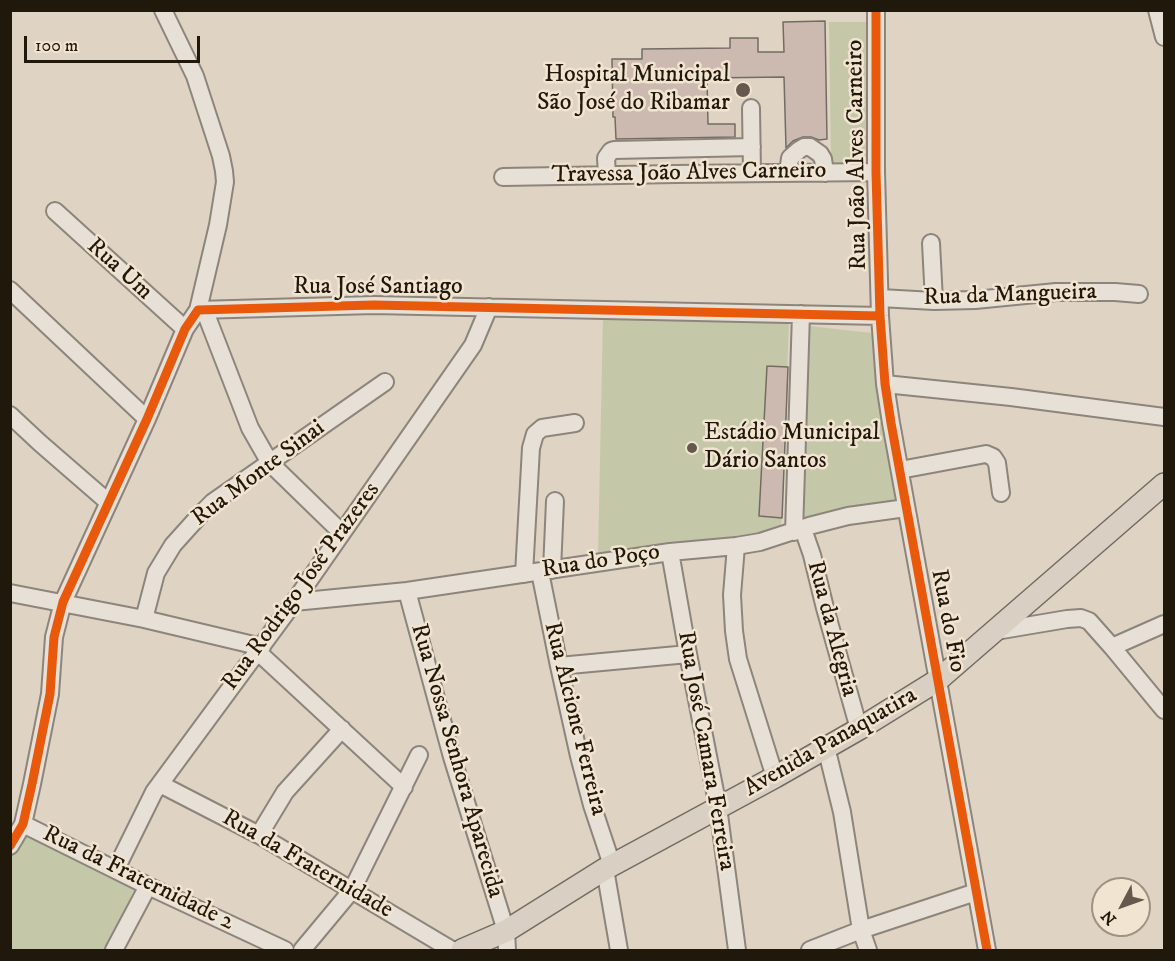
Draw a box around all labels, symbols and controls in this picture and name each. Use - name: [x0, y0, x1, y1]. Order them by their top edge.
- scale bar: [27, 24, 202, 62]
- text: 100 m: [35, 35, 78, 57]
- street label: Rua João Alves Carneiro: [842, 39, 874, 271]
- place label: Hospital Municipal São José do Ribamar: [537, 62, 730, 118]
- marker: Hospital Municipal São José do Ribamar: [734, 81, 752, 99]
- street label: Travessa João Alves Carneiro: [552, 157, 826, 191]
- street label: Rua Um: [80, 233, 158, 307]
- street label: Rua José Santiago: [293, 274, 463, 302]
- street label: Rua da Mangueira: [923, 279, 1097, 313]
- street label: Rua Monte Sinai: [187, 415, 331, 533]
- place label: Estádio Municipal Dário Santos: [704, 420, 880, 476]
- marker: Estádio Municipal Dário Santos: [685, 441, 699, 455]
- street label: Rua Rodrigo José Prazeres: [217, 477, 387, 697]
- street label: Rua do Poço: [540, 538, 662, 586]
- street label: Rua da Alegria: [799, 558, 863, 700]
- street label: Rua do Fio: [923, 567, 971, 675]
- street label: Rua Alcione Ferreira: [536, 619, 612, 819]
- street label: Rua Nossa Senhora Aparecida: [403, 621, 509, 901]
- street label: Rua José Camara Ferreira: [670, 629, 740, 873]
- street label: Avenida Panaquatira: [739, 682, 923, 804]
- street label: Rua da Fraternidade: [217, 804, 397, 926]
- street label: Rua da Fraternidade 2: [38, 820, 238, 938]
- north arrow: [1091, 877, 1151, 937]
- text: N: [1097, 906, 1121, 929]

